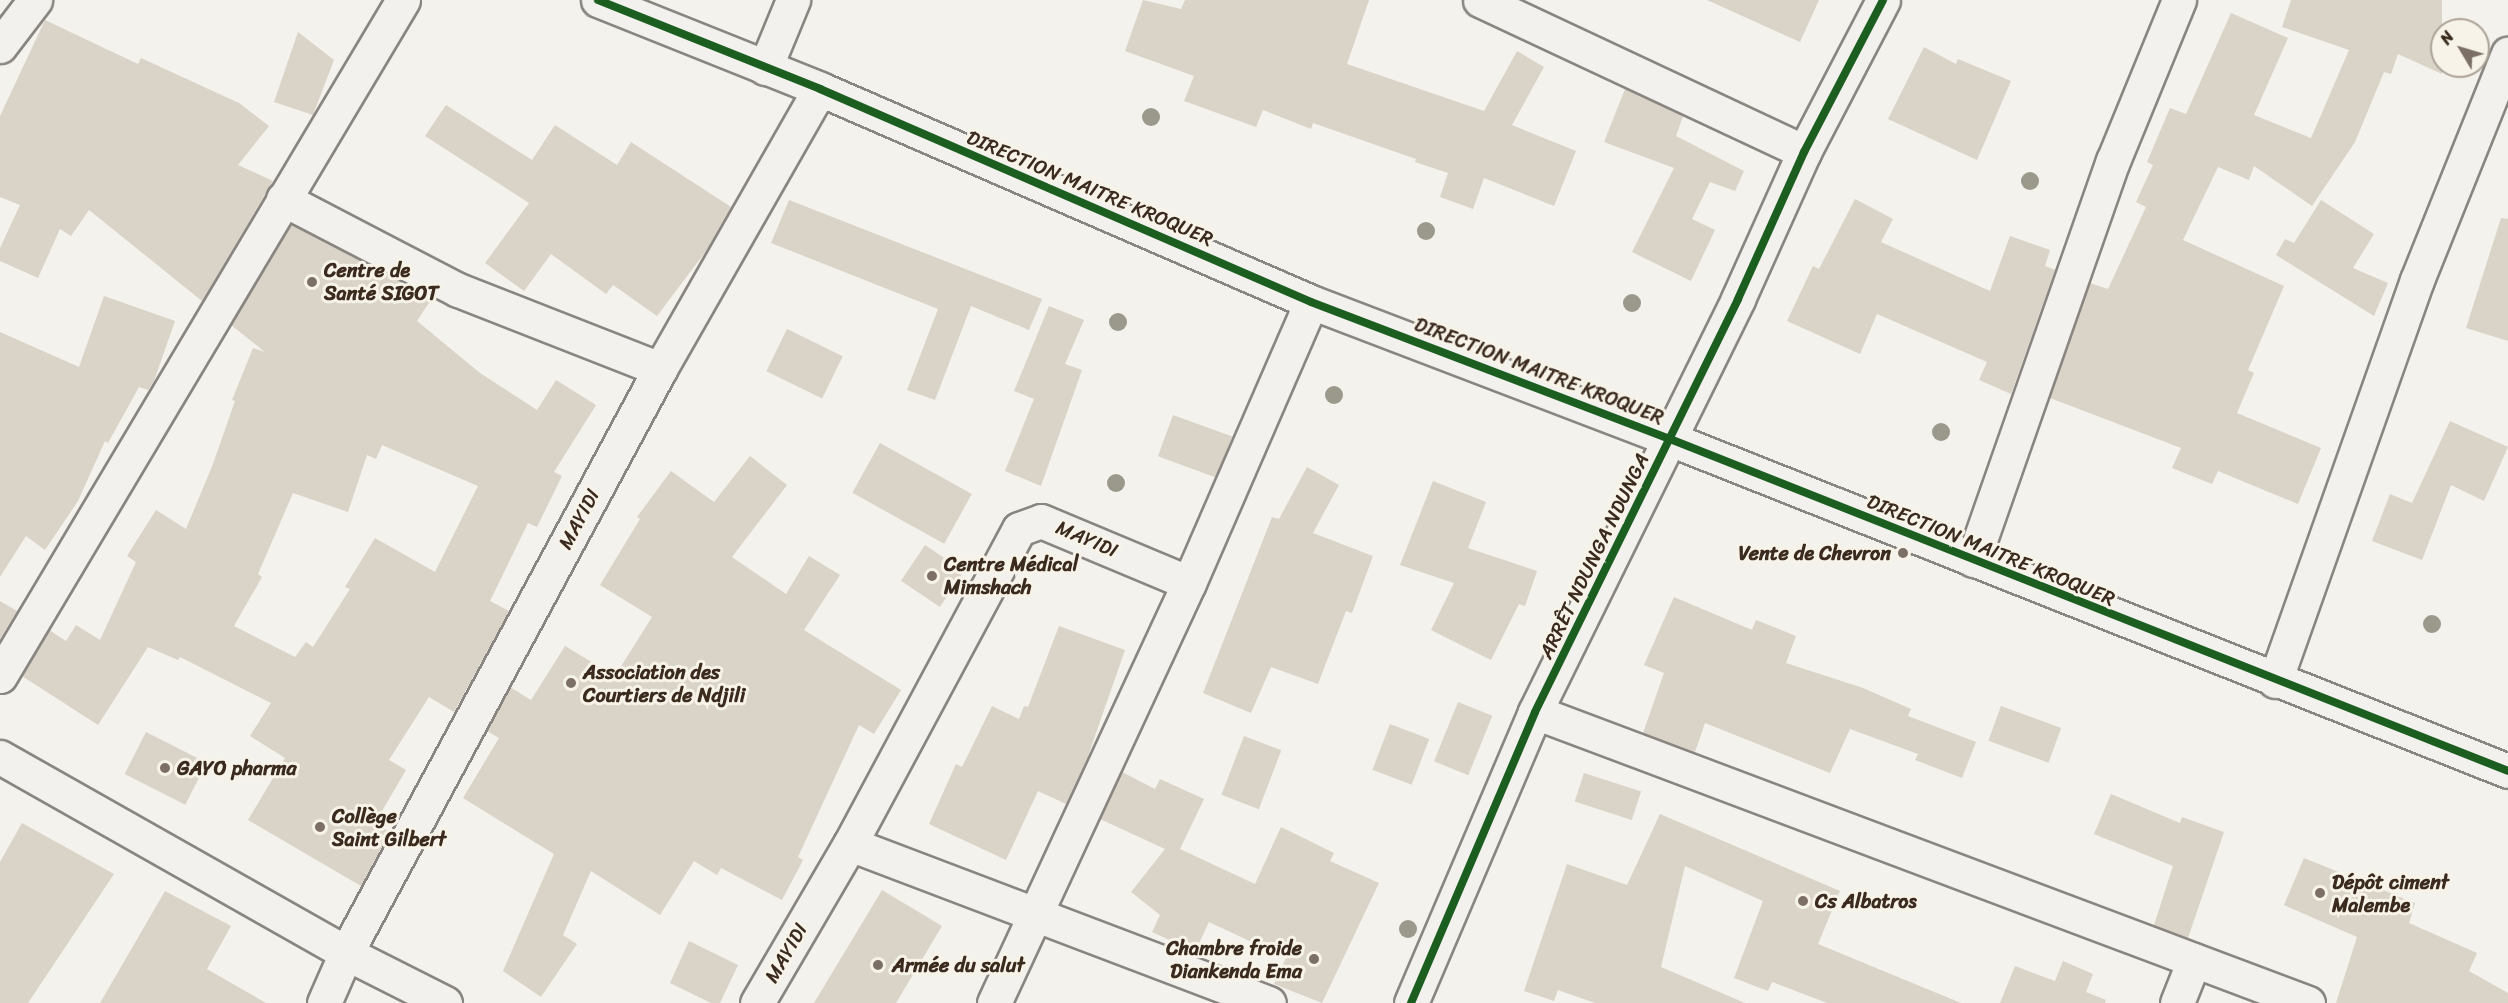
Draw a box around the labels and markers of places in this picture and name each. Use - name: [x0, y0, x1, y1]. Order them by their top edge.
- place label: Centre de Santé SIGOT: [324, 258, 437, 305]
- marker: Centre de Santé SIGOT: [305, 275, 319, 289]
- place label: Vente de Chevron: [1738, 541, 1891, 565]
- marker: Vente de Chevron: [1896, 546, 1910, 560]
- place label: Centre Médical Mimshach: [944, 552, 1078, 599]
- marker: Centre Médical Mimshach: [925, 569, 939, 583]
- place label: Association des Courtiers de Ndjili: [583, 660, 745, 707]
- marker: Association des Courtiers de Ndjili: [564, 676, 578, 690]
- place label: GAYO pharma: [177, 756, 297, 780]
- marker: GAYO pharma: [158, 761, 172, 775]
- place label: Collège Saint Gilbert: [332, 804, 446, 851]
- marker: Collège Saint Gilbert: [313, 820, 327, 834]
- place label: Dépôt ciment Malembe: [2332, 870, 2450, 917]
- marker: Dépôt ciment Malembe: [2313, 886, 2327, 900]
- place label: Cs Albatros: [1815, 889, 1917, 913]
- marker: Cs Albatros: [1796, 894, 1810, 908]
- place label: Chambre froide Diankenda Ema: [1166, 936, 1302, 983]
- marker: Chambre froide Diankenda Ema: [1307, 952, 1321, 966]
- place label: Armée du salut: [892, 953, 1025, 977]
- marker: Armée du salut: [869, 956, 887, 974]

